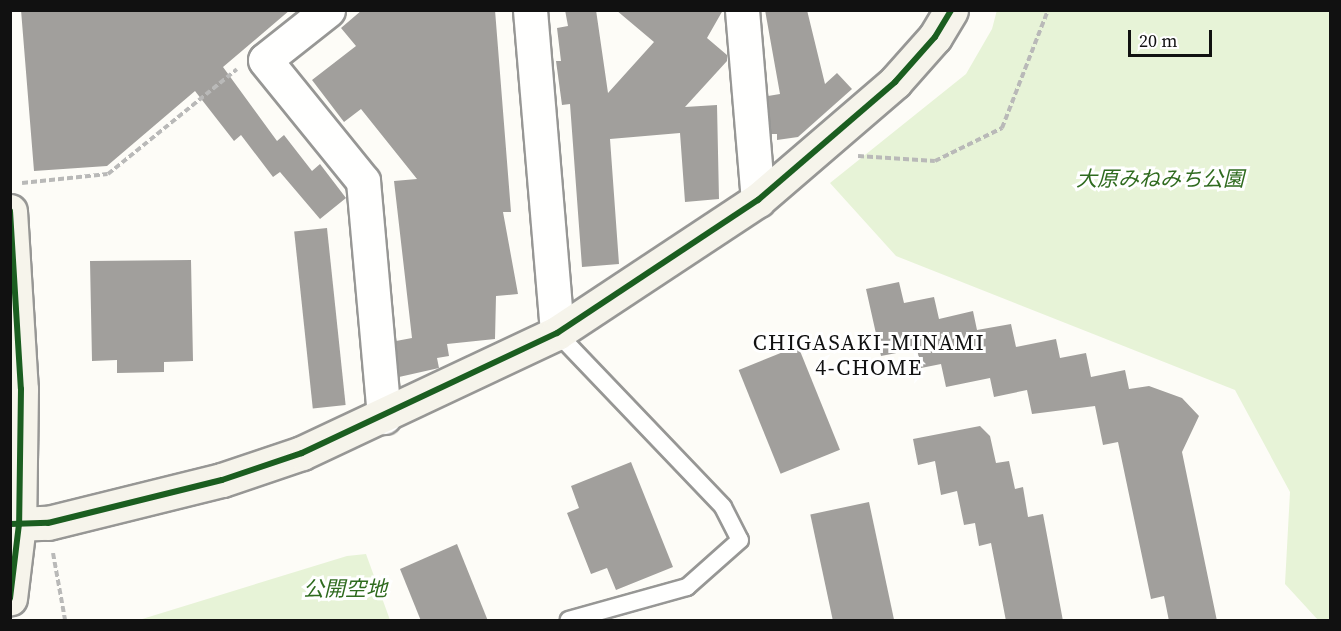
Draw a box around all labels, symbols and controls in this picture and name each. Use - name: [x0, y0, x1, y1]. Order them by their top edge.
- scale bar: [1131, 18, 1215, 56]
- text: 20 m: [1139, 28, 1177, 53]
- park label: 大原みねみち公園: [1076, 166, 1244, 192]
- district label: CHIGASAKI-MINAMI 4-CHOME: [753, 329, 985, 380]
- park label: 公開空地: [303, 576, 387, 602]

